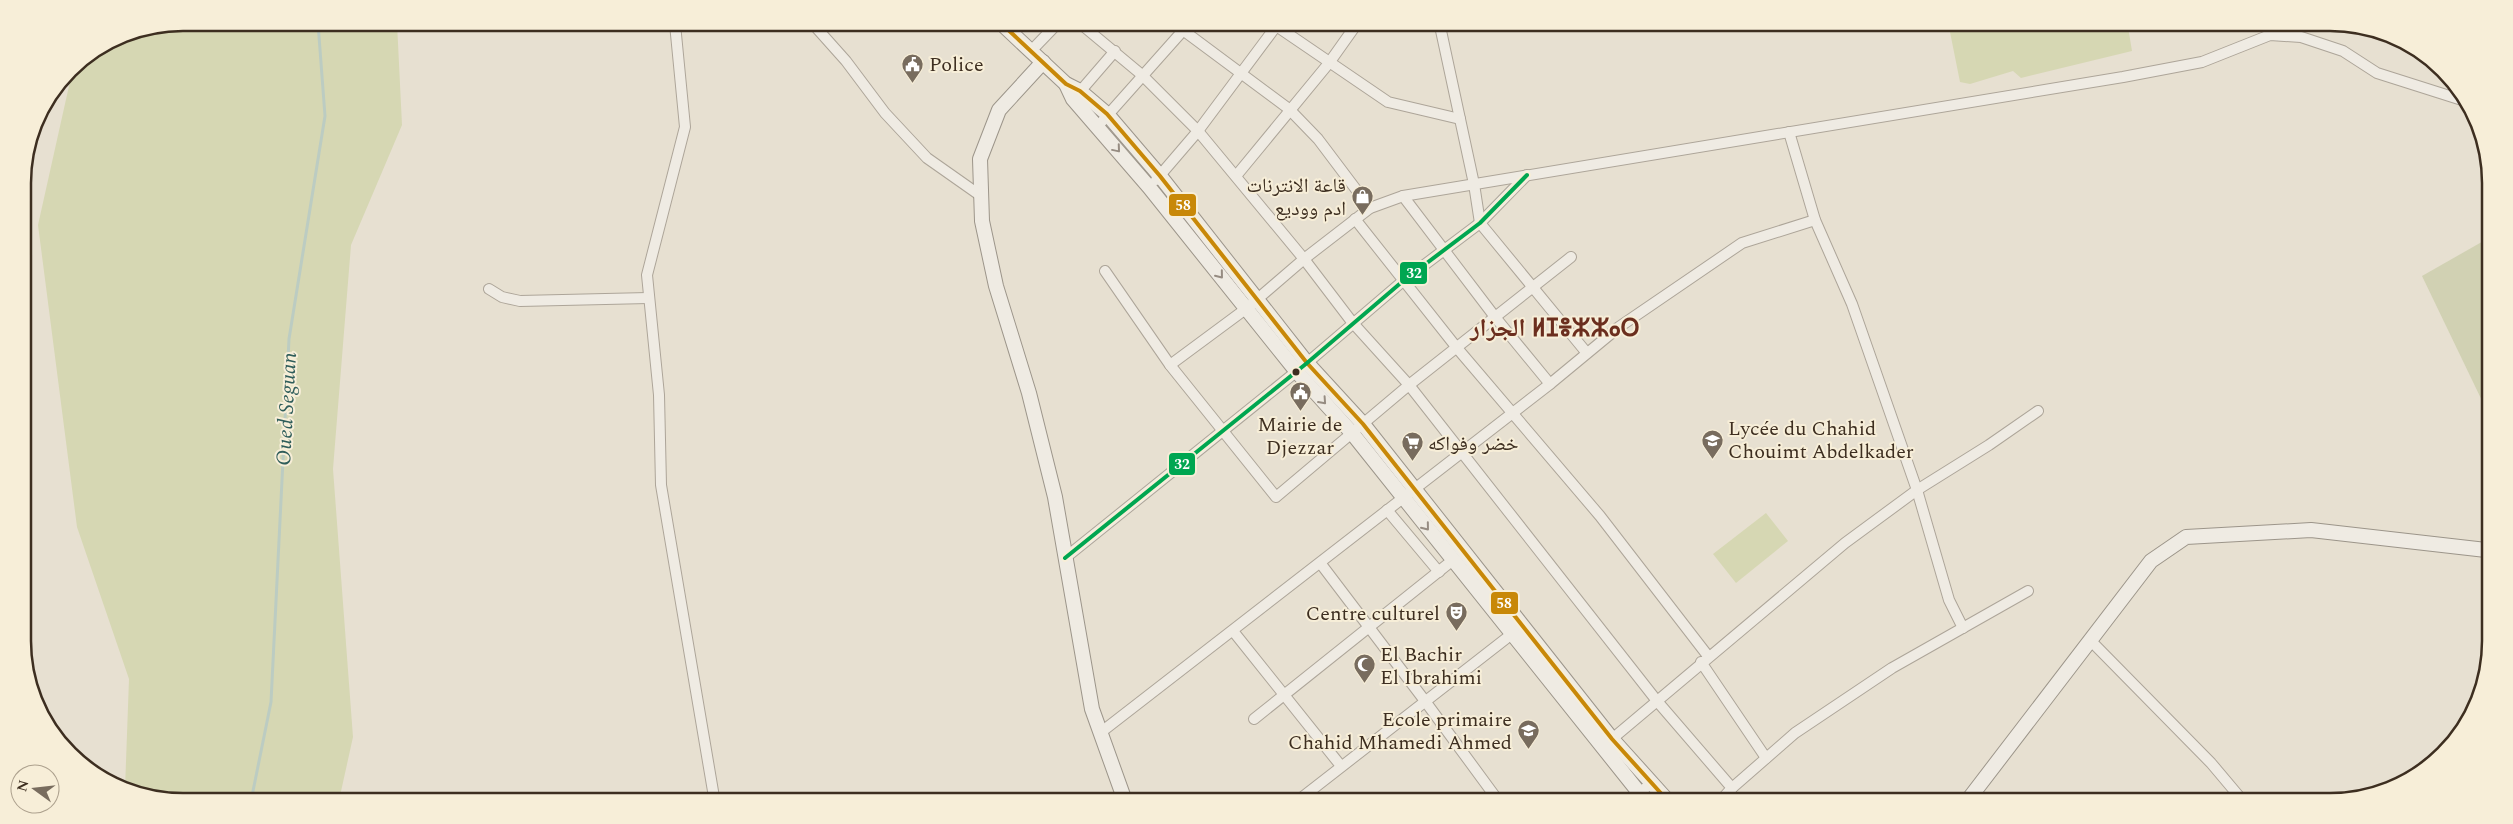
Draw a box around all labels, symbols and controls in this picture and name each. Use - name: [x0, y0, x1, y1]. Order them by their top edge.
- place label: Police: [929, 50, 984, 80]
- public building icon: Police: [901, 52, 925, 83]
- one-way arrow: [1112, 144, 1121, 153]
- place label: قاعة الانترنات ادم ووديع: [1247, 171, 1346, 224]
- shop icon: قاعة الانترنات ادم ووديع: [1350, 184, 1374, 215]
- line badge: 58: [1168, 193, 1197, 217]
- text: 58: [1175, 195, 1191, 216]
- line badge: 32: [1399, 261, 1428, 285]
- text: 32: [1406, 263, 1422, 284]
- one-way arrow: [1215, 269, 1223, 278]
- district label: الجزار ⵍⵊⴻⵣⵣⴰⵔ: [1469, 310, 1640, 348]
- water label: Oued Seguan: [268, 352, 306, 467]
- unlabelled marker: [1291, 367, 1301, 377]
- public building icon: Mairie de Djezzar: [1288, 380, 1312, 411]
- one-way arrow: [1317, 395, 1326, 404]
- place label: Mairie de Djezzar: [1258, 410, 1342, 463]
- place label: Lycée du Chahid Chouimt Abdelkader: [1728, 414, 1914, 467]
- school or university icon: Lycée du Chahid Chouimt Abdelkader: [1700, 428, 1724, 459]
- place label: خضر وفواكه: [1428, 429, 1519, 459]
- supermarket icon: خضر وفواكه: [1400, 431, 1424, 462]
- line badge: 32: [1168, 452, 1196, 476]
- text: 32: [1174, 454, 1190, 475]
- one-way arrow: [1420, 521, 1429, 530]
- line badge: 58: [1490, 591, 1519, 615]
- text: 58: [1496, 593, 1512, 614]
- place label: Centre culturel: [1306, 599, 1440, 629]
- theatre icon: Centre culturel: [1444, 601, 1468, 632]
- place label: El Bachir El Ibrahimi: [1380, 640, 1482, 693]
- mosque icon: El Bachir El Ibrahimi: [1352, 653, 1376, 684]
- place label: Ecole primaire Chahid Mhamedi Ahmed: [1288, 705, 1512, 758]
- school or university icon: Ecole primaire Chahid Mhamedi Ahmed: [1516, 719, 1540, 750]
- north arrow: [10, 764, 60, 814]
- text: N: [11, 778, 35, 794]

